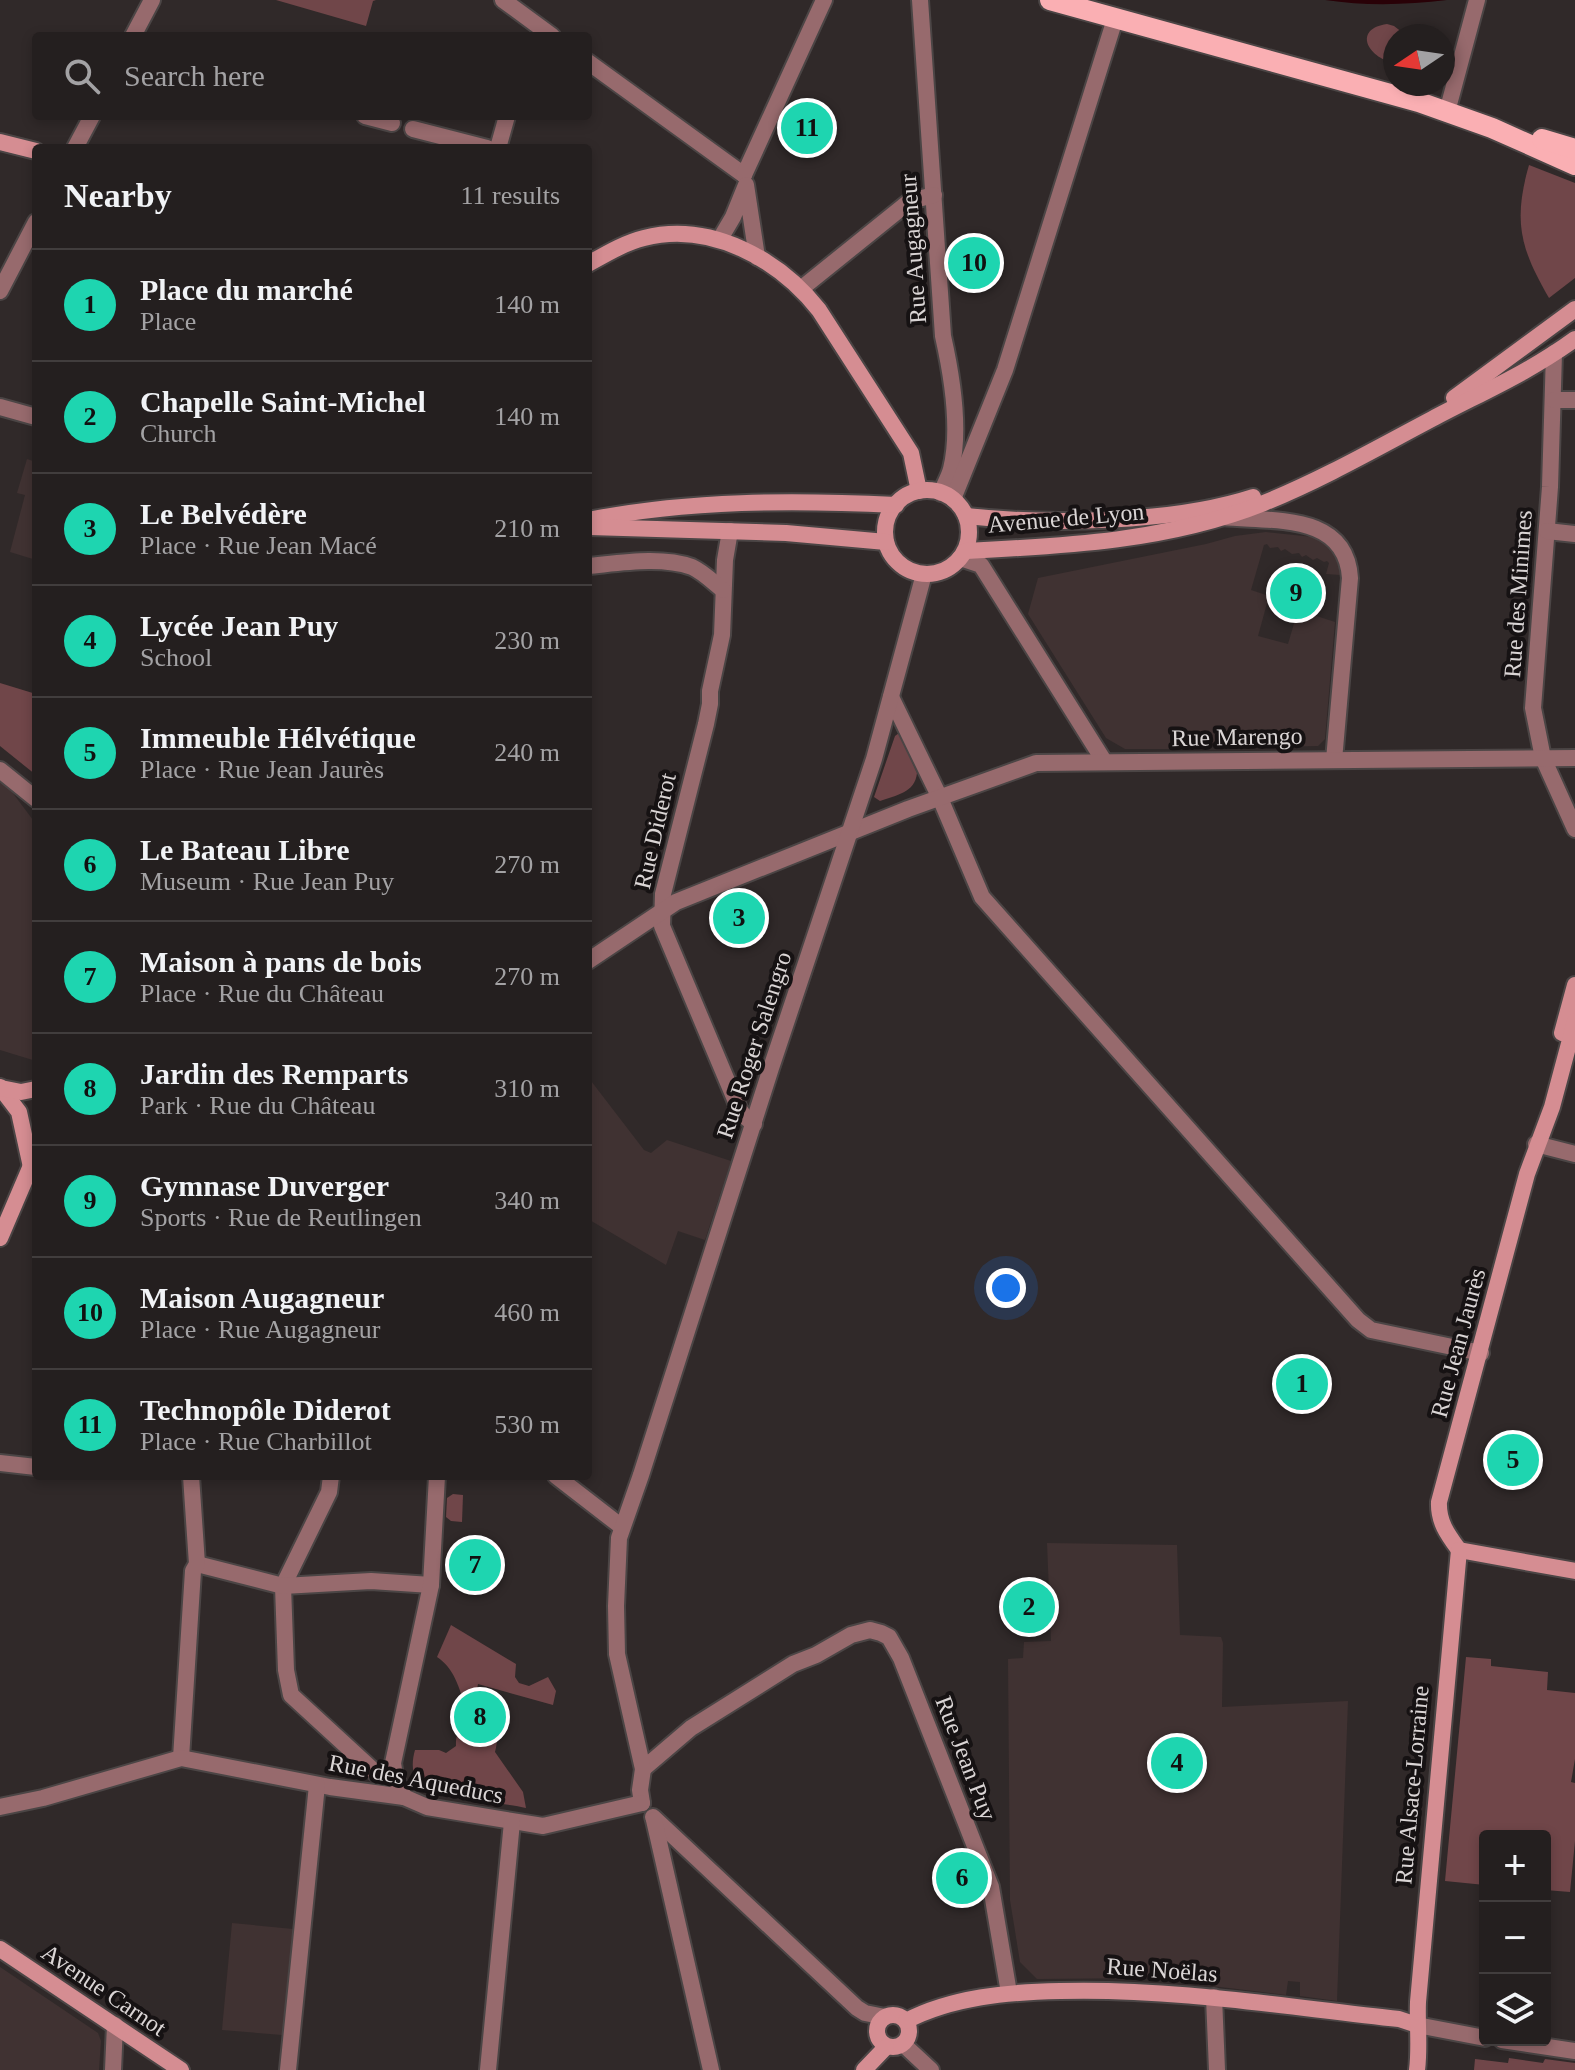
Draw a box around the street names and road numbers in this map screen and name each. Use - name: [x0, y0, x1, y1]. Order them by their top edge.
- street label: Rue Augagneur: [895, 173, 931, 325]
- street label: Avenue de Lyon: [987, 498, 1145, 538]
- street label: Rue des Minimes: [1499, 509, 1537, 679]
- street label: Rue Marengo: [1171, 723, 1303, 751]
- street label: Rue Diderot: [629, 770, 681, 891]
- street label: Rue Roger Salengro: [712, 948, 796, 1142]
- street label: Rue Jean Jaurès: [1426, 1266, 1490, 1420]
- street label: Rue Alsace-Lorraine: [1390, 1685, 1434, 1885]
- street label: Rue Jean Puy: [930, 1692, 1002, 1824]
- street label: Rue des Aqueducs: [326, 1749, 506, 1809]
- street label: Avenue Carnot: [37, 1939, 171, 2041]
- street label: Rue Noëlas: [1106, 1953, 1218, 1987]

